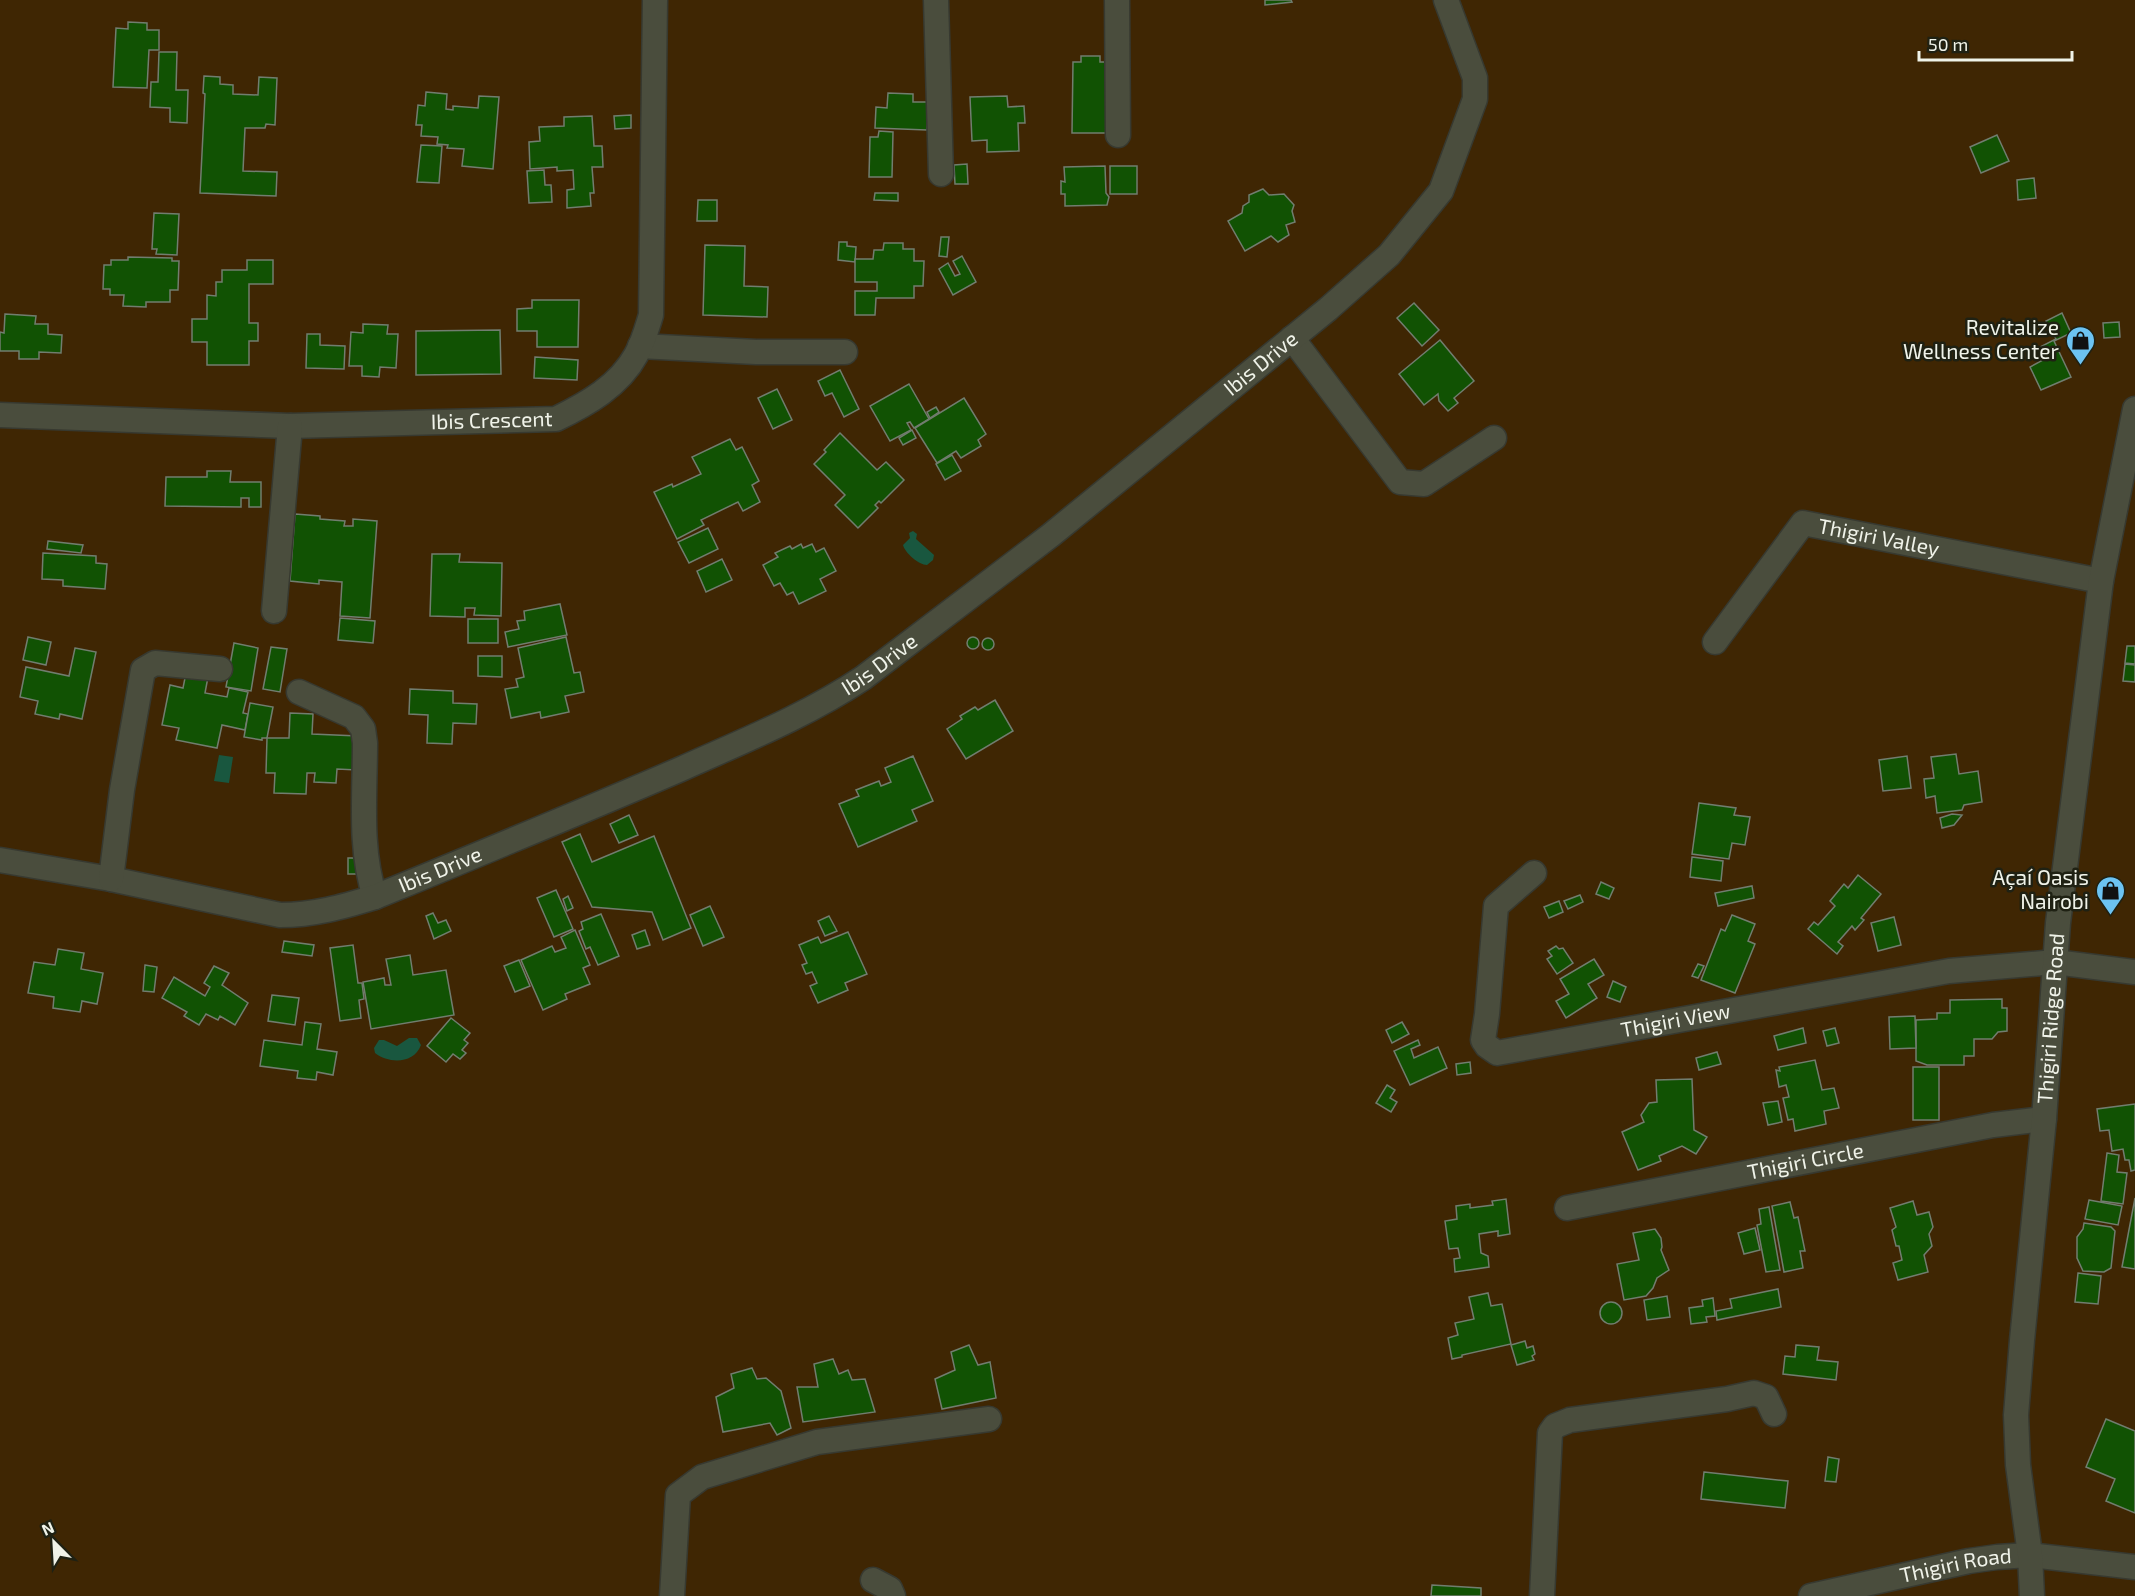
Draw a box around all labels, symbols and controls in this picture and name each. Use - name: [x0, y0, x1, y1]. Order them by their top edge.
- scale bar: [1919, 24, 2072, 62]
- text: 50 m: [1928, 33, 1968, 55]
- place label: Revitalize Wellness Center: [1903, 314, 2060, 363]
- shop icon: Revitalize Wellness Center: [2064, 324, 2096, 366]
- street label: Ibis Drive: [1218, 325, 1302, 400]
- street label: Ibis Crescent: [430, 405, 553, 433]
- street label: Thigiri Valley: [1816, 512, 1942, 560]
- street label: Ibis Drive: [836, 627, 921, 700]
- street label: Ibis Drive: [394, 840, 485, 897]
- place label: Açaí Oasis Nairobi: [1992, 864, 2089, 913]
- shop icon: Açaí Oasis Nairobi: [2094, 874, 2126, 916]
- street label: Thigiri Ridge Road: [2031, 932, 2068, 1105]
- street label: Thigiri View: [1619, 997, 1732, 1041]
- street label: Thigiri Circle: [1745, 1136, 1866, 1184]
- north arrow: [24, 1512, 84, 1572]
- text: N: [39, 1517, 57, 1539]
- street label: Thigiri Road: [1897, 1542, 2012, 1587]

